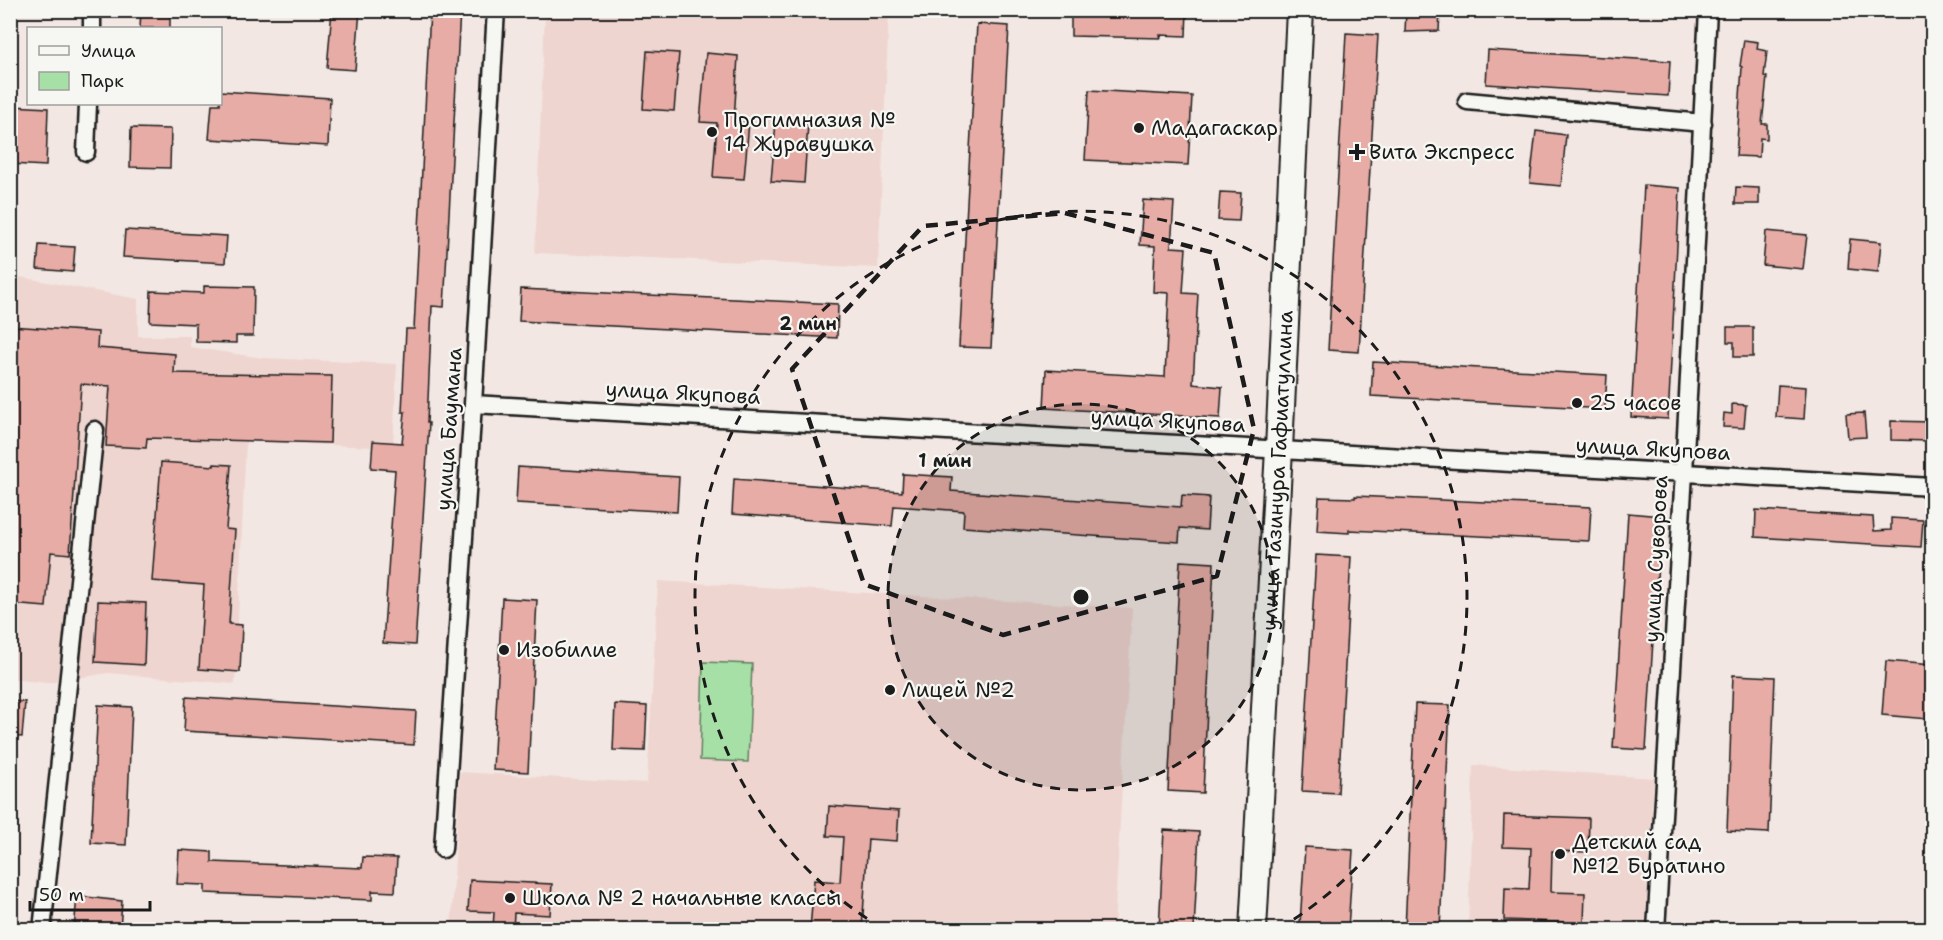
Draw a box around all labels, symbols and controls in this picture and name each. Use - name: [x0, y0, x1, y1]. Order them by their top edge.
- legend: [27, 27, 222, 105]
- text: Улица: [81, 39, 135, 63]
- text: Парк: [81, 69, 124, 93]
- place label: Прогимназия № 14 Журавушка: [724, 106, 895, 158]
- place label: Мадагаскар: [1151, 114, 1278, 142]
- marker: Мадагаскар: [1132, 121, 1146, 135]
- marker: Прогимназия № 14 Журавушка: [705, 125, 719, 139]
- place label: Вита Экспресс: [1369, 138, 1515, 166]
- marker: Вита Экспресс: [1350, 145, 1364, 159]
- street label: улица Газинура Гафиатуллина: [1255, 310, 1300, 632]
- text: 2 мин: [779, 312, 837, 336]
- street label: улица Баумана: [429, 346, 469, 512]
- street label: улица Якупова: [605, 375, 761, 411]
- place label: 25 часов: [1589, 389, 1681, 417]
- marker: 25 часов: [1570, 396, 1584, 410]
- street label: улица Якупова: [1090, 403, 1246, 439]
- street label: улица Якупова: [1575, 431, 1731, 467]
- text: 1 мин: [918, 449, 972, 473]
- street label: улица Суворова: [1638, 475, 1674, 643]
- centre of rings: [1071, 587, 1091, 607]
- place label: Изобилие: [516, 636, 617, 664]
- marker: Изобилие: [497, 643, 511, 657]
- place label: Лицей №2: [902, 676, 1015, 704]
- marker: Лицей №2: [883, 683, 897, 697]
- place label: Детский сад №12 Буратино: [1572, 828, 1726, 880]
- marker: Детский сад №12 Буратино: [1553, 847, 1567, 861]
- scale bar: [30, 874, 150, 912]
- text: 50 m: [39, 883, 84, 907]
- place label: Школа № 2 начальные классы: [522, 884, 841, 912]
- marker: Школа № 2 начальные классы: [503, 891, 517, 905]

